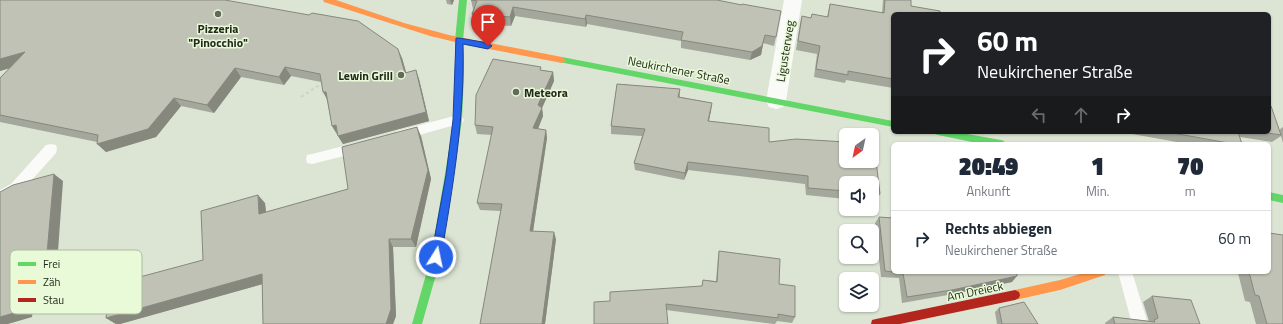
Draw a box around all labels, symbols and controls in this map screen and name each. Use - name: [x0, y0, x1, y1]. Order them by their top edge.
- pin: [471, 5, 505, 46]
- marker: Pizzeria "Pinocchio": [213, 9, 223, 19]
- icon: arrive: [477, 11, 499, 33]
- place label: Pizzeria "Pinocchio": [188, 19, 248, 52]
- street label: Ligusterweg: [771, 19, 799, 83]
- text: 60 m: [977, 19, 1038, 62]
- icon: right: [911, 28, 963, 80]
- street label: Neukirchener Straße: [626, 51, 732, 89]
- text: Neukirchener Straße: [977, 58, 1132, 85]
- place label: Lewin Grill: [338, 66, 393, 85]
- marker: Lewin Grill: [396, 70, 406, 80]
- place label: Meteora: [524, 83, 568, 102]
- marker: Meteora: [511, 87, 521, 97]
- icon: left: [1028, 104, 1050, 126]
- icon: ahead: [1070, 104, 1092, 126]
- icon: right: [1112, 104, 1134, 126]
- north arrow: [839, 128, 879, 168]
- map controls: [839, 128, 879, 312]
- text: 20:49: [959, 148, 1018, 184]
- text: 1: [1091, 148, 1104, 184]
- text: 70: [1177, 148, 1203, 184]
- button: sound: [839, 176, 879, 216]
- text: Ankunft: [967, 181, 1010, 201]
- text: Min.: [1086, 181, 1109, 201]
- text: m: [1185, 181, 1196, 201]
- text: Rechts abbiegen: [945, 217, 1052, 240]
- button: search: [839, 224, 879, 264]
- text: 60 m: [1218, 227, 1251, 250]
- icon: right: [911, 228, 933, 250]
- position arrow: [415, 236, 457, 278]
- text: Neukirchener Straße: [945, 240, 1057, 260]
- legend: [10, 250, 142, 314]
- text: Frei: [43, 256, 60, 272]
- button: layers: [839, 272, 879, 312]
- text: Zäh: [43, 274, 60, 290]
- street label: Am Dreieck: [945, 276, 1005, 306]
- text: Stau: [43, 292, 64, 308]

